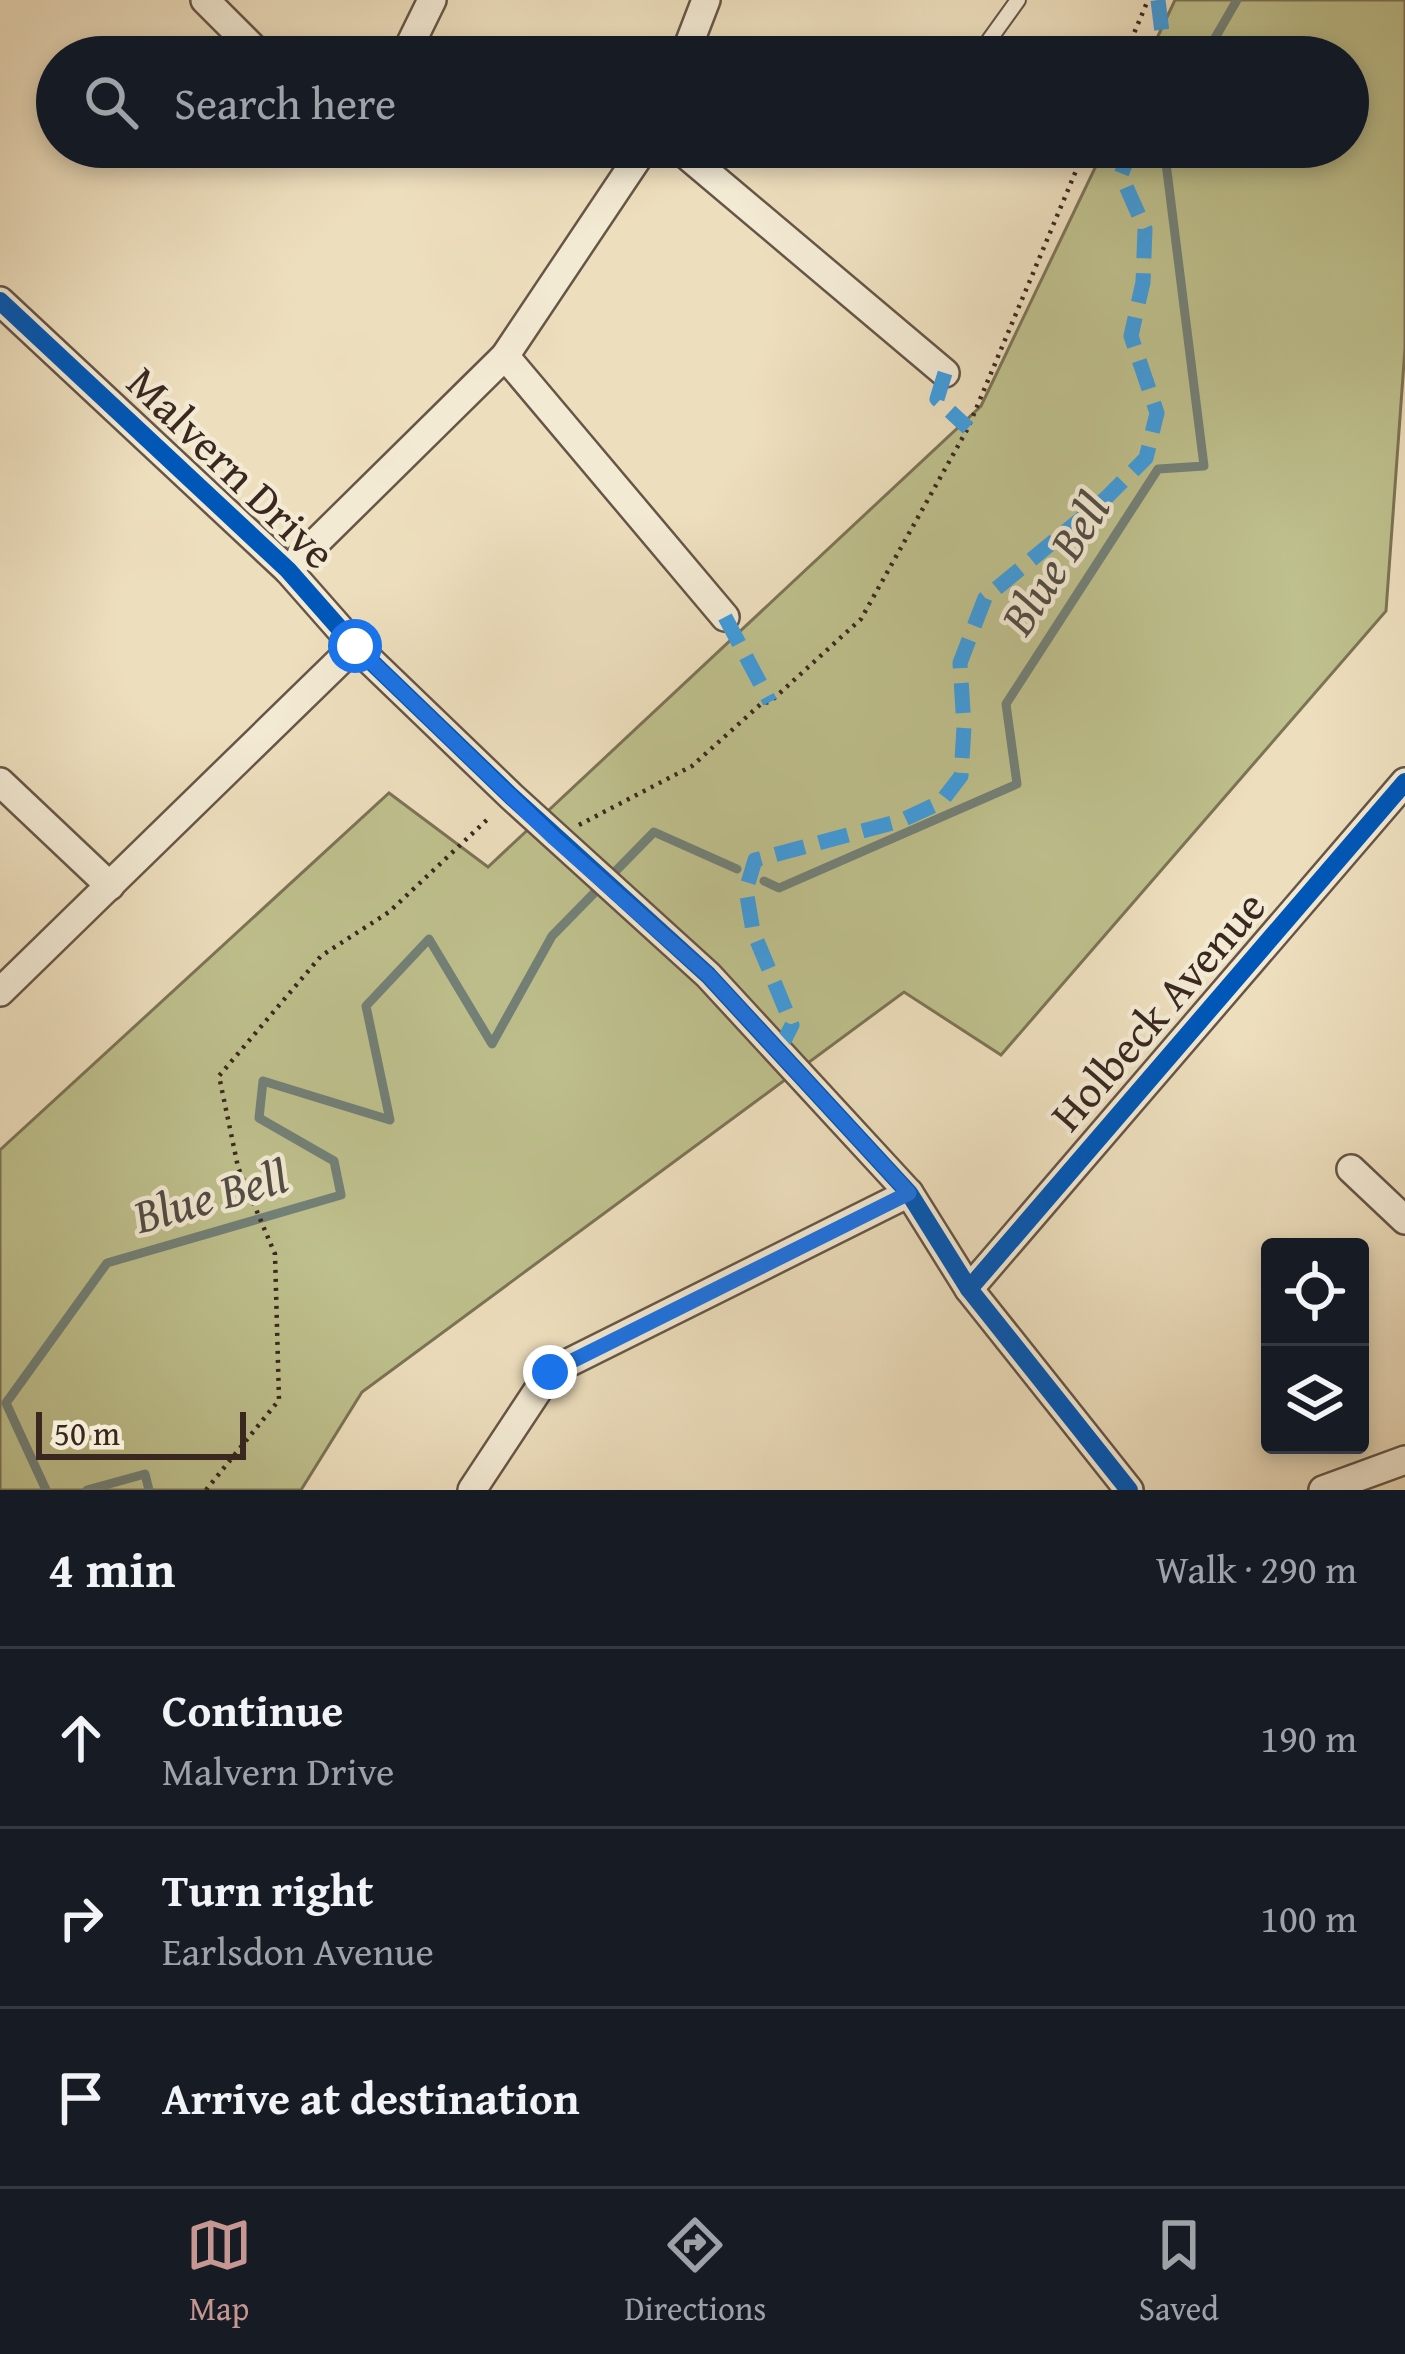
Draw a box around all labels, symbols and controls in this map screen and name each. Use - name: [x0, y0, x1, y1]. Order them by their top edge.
- search box: [36, 36, 1369, 168]
- icon: search: [78, 69, 144, 135]
- text: Search here: [174, 70, 396, 135]
- street label: Malvern Drive: [113, 351, 351, 583]
- water label: Blue Bell: [981, 478, 1127, 649]
- route start: [328, 619, 382, 673]
- street label: Holbeck Avenue: [1034, 875, 1280, 1145]
- water label: Blue Bell: [124, 1139, 295, 1251]
- map controls: [1261, 1238, 1369, 1454]
- button: locate: [1261, 1238, 1369, 1346]
- route end: [523, 1345, 577, 1399]
- button: layers: [1261, 1346, 1369, 1454]
- scale bar: [36, 1406, 246, 1459]
- text: 50 m: [54, 1409, 120, 1457]
- text: 4 min: [48, 1531, 175, 1606]
- text: Walk · 290 m: [1156, 1540, 1357, 1597]
- text: Continue: [162, 1677, 343, 1742]
- icon: ahead: [48, 1705, 114, 1771]
- text: 190 m: [1260, 1709, 1357, 1766]
- text: Malvern Drive: [162, 1742, 394, 1799]
- text: Turn right: [162, 1857, 374, 1922]
- icon: right: [48, 1885, 114, 1951]
- text: 100 m: [1260, 1889, 1357, 1946]
- text: Earlsdon Avenue: [162, 1922, 434, 1979]
- icon: arrive: [48, 2065, 114, 2131]
- text: Arrive at destination: [162, 2065, 580, 2130]
- tab: Map: [186, 2212, 252, 2332]
- tab: Directions: [625, 2212, 766, 2332]
- tab: Saved: [1139, 2212, 1219, 2332]

